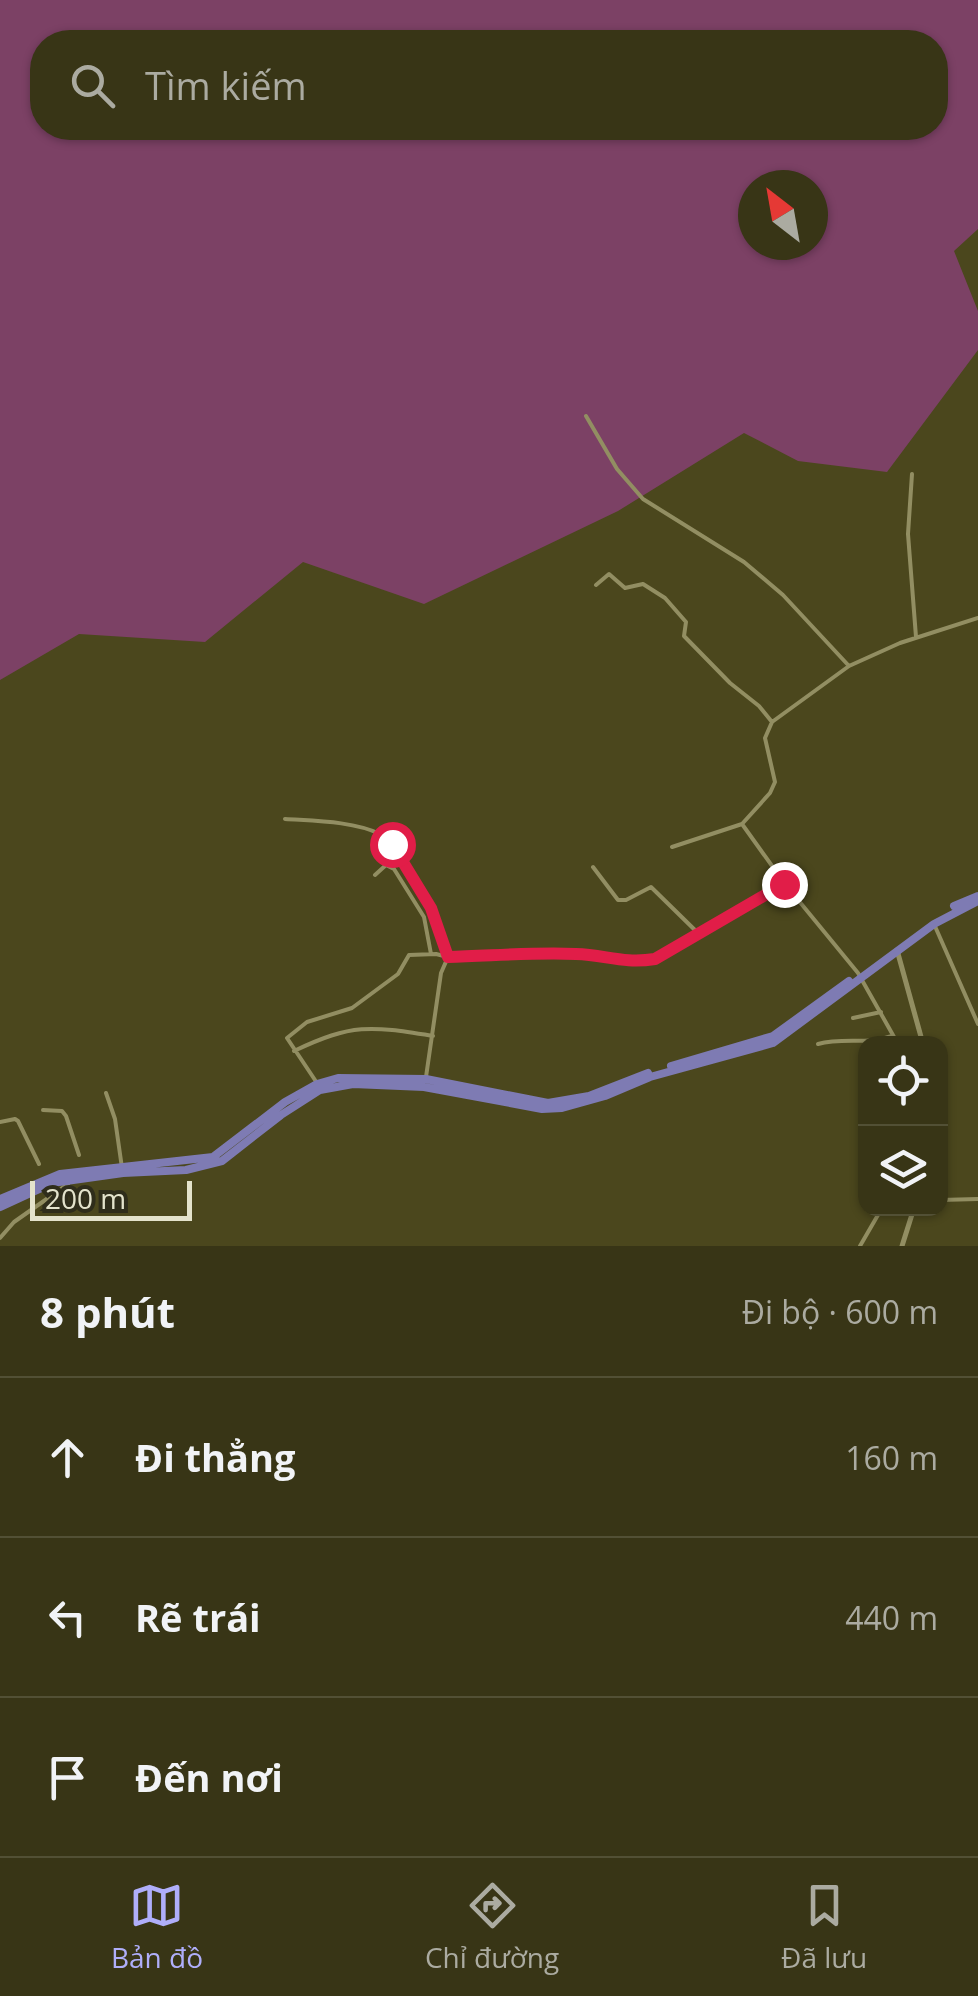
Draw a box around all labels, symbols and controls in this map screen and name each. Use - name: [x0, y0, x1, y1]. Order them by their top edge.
- search box: [30, 30, 948, 140]
- icon: search: [65, 58, 120, 113]
- text: Tìm kiếm: [145, 59, 307, 111]
- north arrow: [738, 170, 828, 260]
- route start: [370, 822, 416, 868]
- route end: [762, 862, 808, 908]
- map controls: [858, 1036, 948, 1216]
- button: locate: [858, 1036, 948, 1126]
- button: layers: [858, 1126, 948, 1216]
- scale bar: [30, 1176, 192, 1220]
- text: 200 m: [45, 1179, 126, 1217]
- text: 8 phút: [40, 1283, 175, 1340]
- text: Đi bộ · 600 m: [742, 1290, 938, 1333]
- icon: ahead: [40, 1430, 95, 1485]
- text: Đi thẳng: [135, 1431, 295, 1483]
- text: 160 m: [845, 1436, 938, 1479]
- icon: left: [40, 1590, 95, 1645]
- text: Rẽ trái: [135, 1591, 261, 1643]
- text: 440 m: [845, 1596, 938, 1639]
- icon: arrive: [40, 1750, 95, 1805]
- text: Đến nơi: [135, 1751, 283, 1803]
- tab: Bản đồ: [111, 1878, 203, 1976]
- tab: Chỉ đường: [425, 1878, 559, 1976]
- tab: Đã lưu: [781, 1878, 867, 1976]

